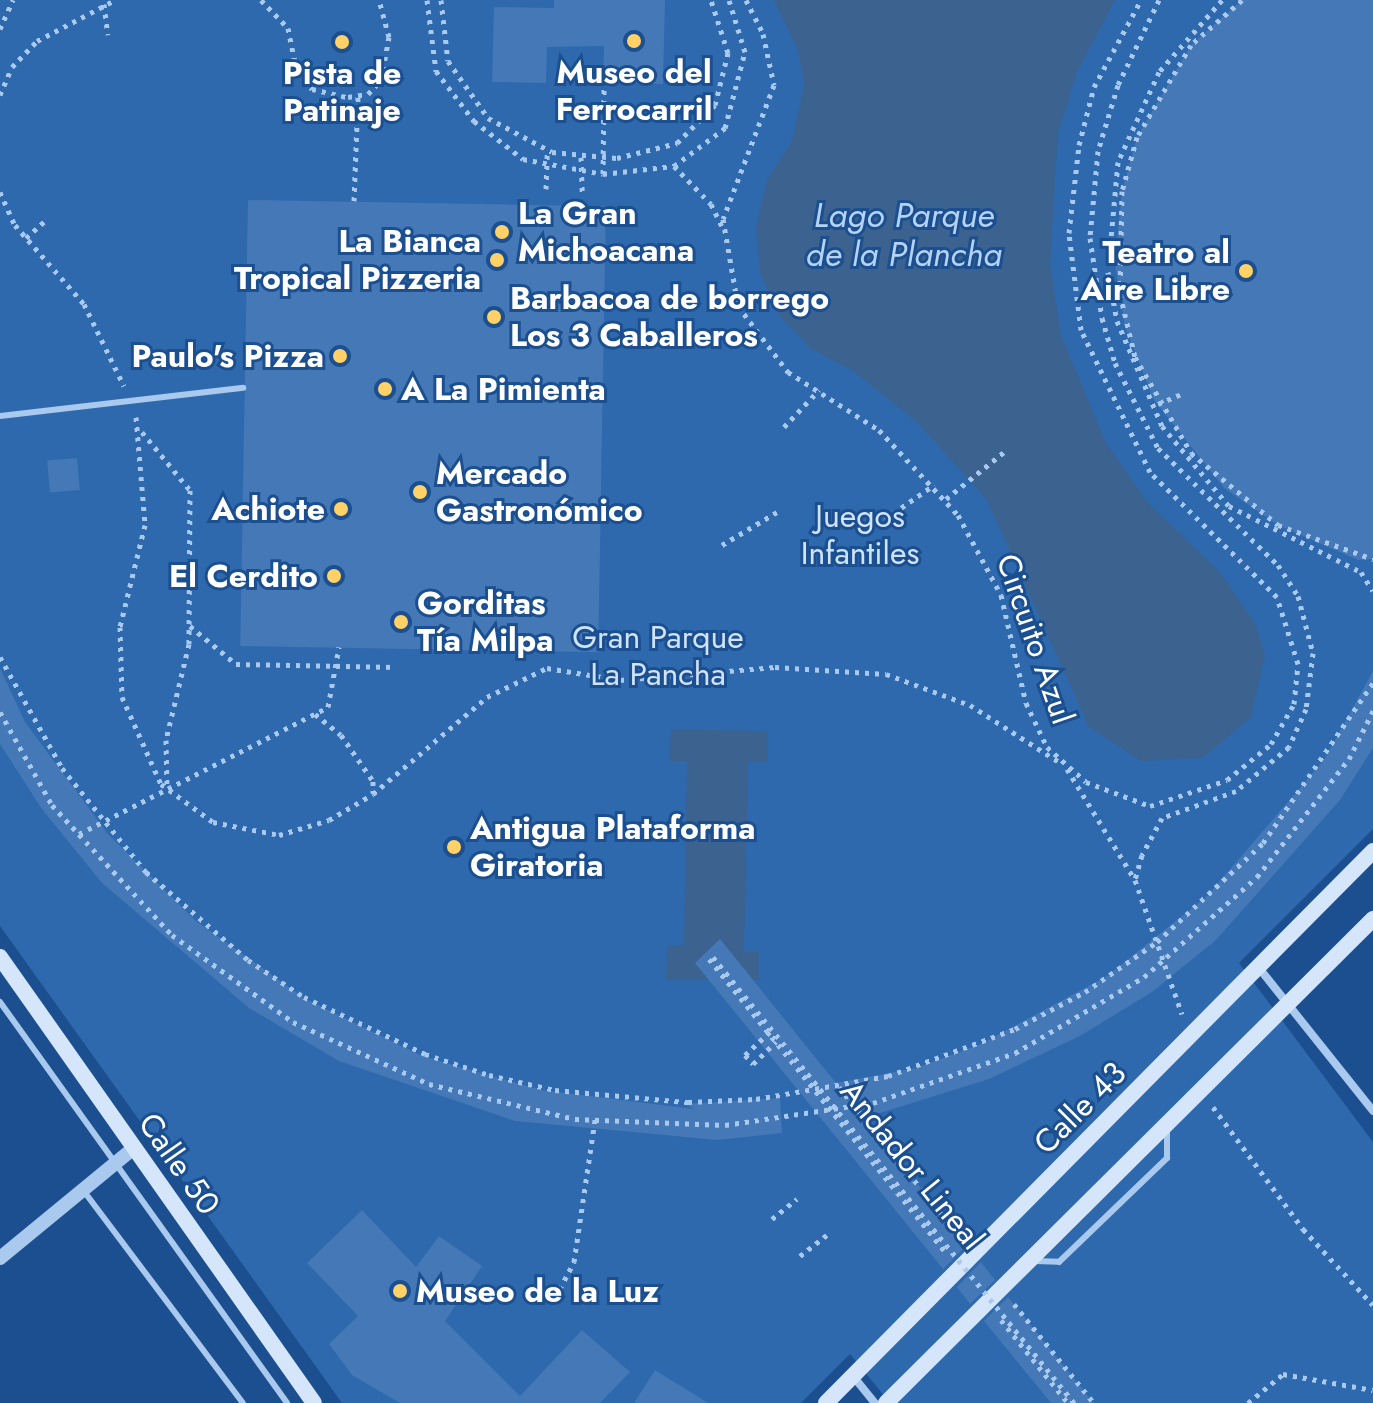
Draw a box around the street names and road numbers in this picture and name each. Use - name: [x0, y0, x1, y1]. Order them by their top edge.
- street label: Circuito Azul: [988, 549, 1082, 729]
- street label: Calle 43: [1026, 1054, 1134, 1162]
- street label: Andador Lineal: [832, 1073, 992, 1257]
- street label: Calle 50: [130, 1106, 228, 1222]

